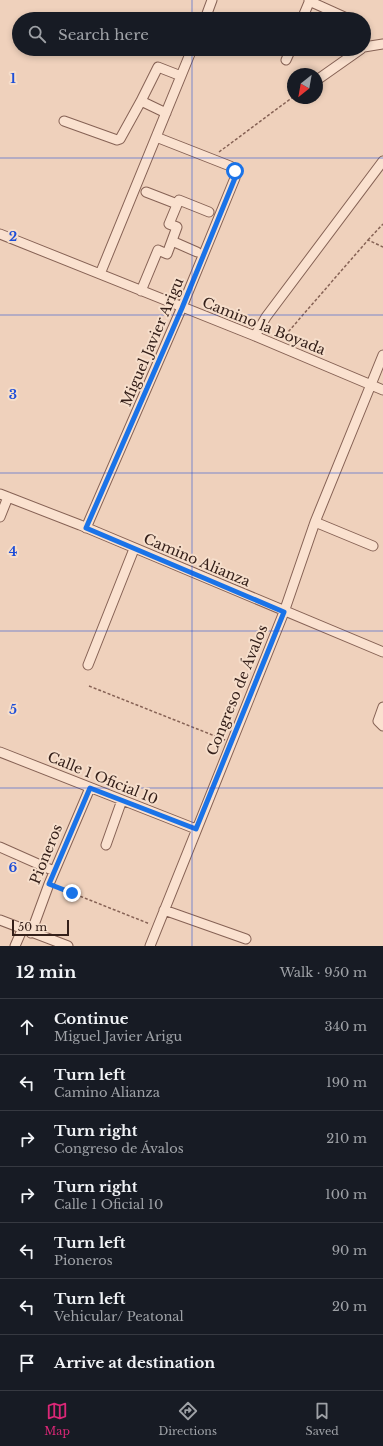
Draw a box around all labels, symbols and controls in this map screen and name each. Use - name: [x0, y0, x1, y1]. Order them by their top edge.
- search box: [12, 12, 371, 56]
- icon: search: [26, 23, 48, 45]
- text: Search here: [58, 25, 149, 44]
- north arrow: [287, 68, 323, 104]
- text: 1: [10, 70, 16, 87]
- route start: [226, 162, 244, 180]
- text: 2: [9, 228, 17, 245]
- street label: Miguel Javier Arigu: [117, 274, 187, 409]
- street label: Camino la Boyada: [200, 293, 328, 359]
- text: 3: [9, 386, 17, 403]
- street label: Camino Alianza: [141, 529, 253, 591]
- text: 4: [9, 543, 18, 560]
- street label: Congreso de Ávalos: [202, 622, 272, 758]
- text: 5: [9, 701, 17, 718]
- street label: Calle 1 Oficial 10: [45, 748, 161, 808]
- street label: Pioneros: [26, 821, 66, 887]
- text: 6: [9, 859, 18, 876]
- route end: [63, 884, 81, 902]
- scale bar: [12, 918, 69, 937]
- text: 50 m: [18, 920, 47, 934]
- text: 12 min: [16, 962, 76, 983]
- text: Walk · 950 m: [280, 964, 367, 981]
- text: Continue: [54, 1009, 129, 1028]
- icon: ahead: [16, 1016, 38, 1038]
- text: 340 m: [324, 1018, 367, 1035]
- text: Miguel Javier Arigu: [54, 1028, 182, 1045]
- text: Turn left: [54, 1065, 125, 1084]
- icon: left: [16, 1072, 38, 1094]
- text: 190 m: [326, 1074, 367, 1091]
- text: Camino Alianza: [54, 1084, 160, 1101]
- text: Turn right: [54, 1121, 137, 1140]
- icon: right: [16, 1128, 38, 1150]
- text: 210 m: [326, 1130, 367, 1147]
- text: Congreso de Ávalos: [54, 1140, 184, 1157]
- text: Turn right: [54, 1177, 137, 1196]
- icon: right: [16, 1184, 38, 1206]
- text: 100 m: [325, 1186, 367, 1203]
- text: Calle 1 Oficial 10: [54, 1196, 163, 1213]
- text: Turn left: [54, 1233, 125, 1252]
- icon: left: [16, 1240, 38, 1262]
- text: 90 m: [332, 1242, 367, 1259]
- text: Pioneros: [54, 1252, 113, 1269]
- text: Turn left: [54, 1289, 125, 1308]
- icon: left: [16, 1296, 38, 1318]
- text: 20 m: [332, 1298, 367, 1315]
- text: Vehicular/ Peatonal: [54, 1308, 184, 1325]
- icon: arrive: [16, 1352, 38, 1374]
- text: Arrive at destination: [54, 1353, 215, 1372]
- tab: Map: [44, 1400, 70, 1438]
- tab: Directions: [158, 1400, 217, 1438]
- tab: Saved: [306, 1400, 339, 1438]

